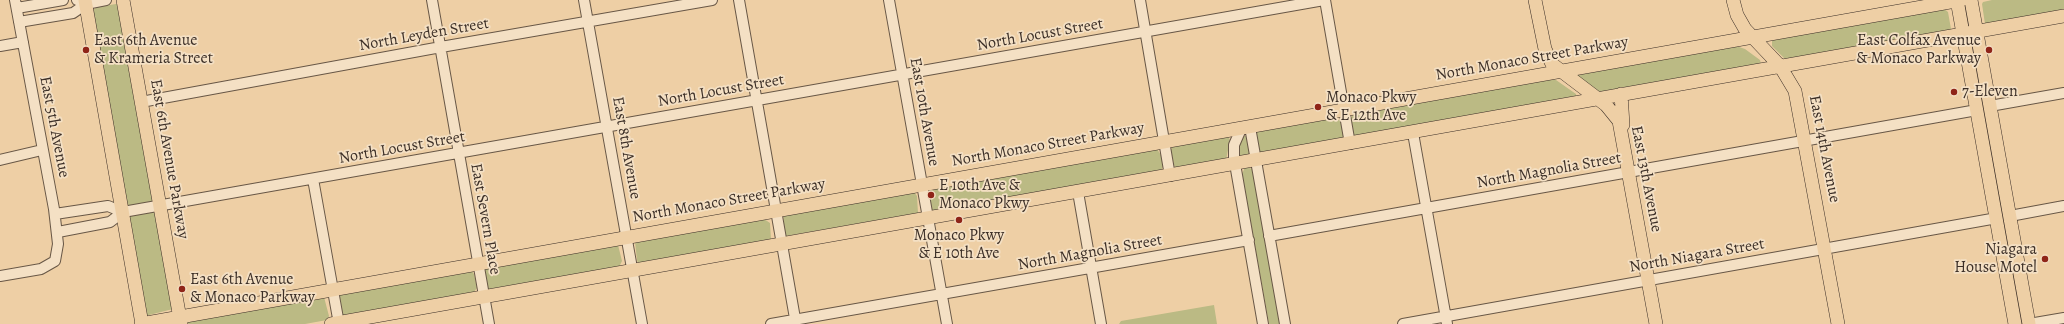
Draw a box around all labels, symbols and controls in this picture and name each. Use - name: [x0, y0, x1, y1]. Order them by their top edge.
- street label: North Leyden Street: [358, 14, 490, 56]
- street label: North Locust Street: [975, 14, 1105, 56]
- place label: East 6th Avenue & Krameria Street: [94, 31, 213, 69]
- place label: East Colfax Avenue & Monaco Parkway: [1856, 31, 1981, 69]
- street label: North Monaco Street Parkway: [1434, 33, 1630, 85]
- marker: East 6th Avenue & Krameria Street: [81, 45, 91, 55]
- marker: East Colfax Avenue & Monaco Parkway: [1984, 45, 1994, 55]
- street label: East 10th Avenue: [905, 56, 943, 168]
- street label: North Locust Street: [656, 70, 786, 112]
- street label: East 5th Avenue: [35, 75, 73, 179]
- street label: East 6th Avenue Parkway: [145, 78, 193, 240]
- place label: 7-Eleven: [1962, 82, 2018, 102]
- marker: 7-Eleven: [1949, 87, 1959, 97]
- place label: Monaco Pkwy & E 12th Ave: [1326, 88, 1416, 126]
- street label: East 14th Avenue: [1804, 94, 1844, 204]
- street label: East 8th Avenue: [608, 95, 644, 201]
- marker: Monaco Pkwy & E 12th Ave: [1313, 102, 1323, 112]
- street label: North Monaco Street Parkway: [950, 119, 1146, 171]
- street label: East 13th Avenue: [1626, 124, 1666, 234]
- street label: North Locust Street: [337, 127, 467, 169]
- street label: North Magnolia Street: [1475, 149, 1623, 193]
- street label: East Severn Place: [466, 162, 504, 276]
- street label: North Monaco Street Parkway: [631, 175, 827, 227]
- place label: E 10th Ave & Monaco Pkwy: [939, 176, 1029, 214]
- marker: E 10th Ave & Monaco Pkwy: [926, 190, 936, 200]
- marker: Monaco Pkwy & E 10th Ave: [954, 215, 964, 225]
- place label: Monaco Pkwy & E 10th Ave: [914, 226, 1004, 264]
- street label: North Magnolia Street: [1016, 231, 1164, 275]
- street label: North Niagara Street: [1628, 235, 1766, 277]
- place label: Niagara House Motel: [1954, 240, 2037, 278]
- marker: Niagara House Motel: [2040, 254, 2050, 264]
- place label: East 6th Avenue & Monaco Parkway: [190, 270, 315, 308]
- marker: East 6th Avenue & Monaco Parkway: [177, 284, 187, 294]

